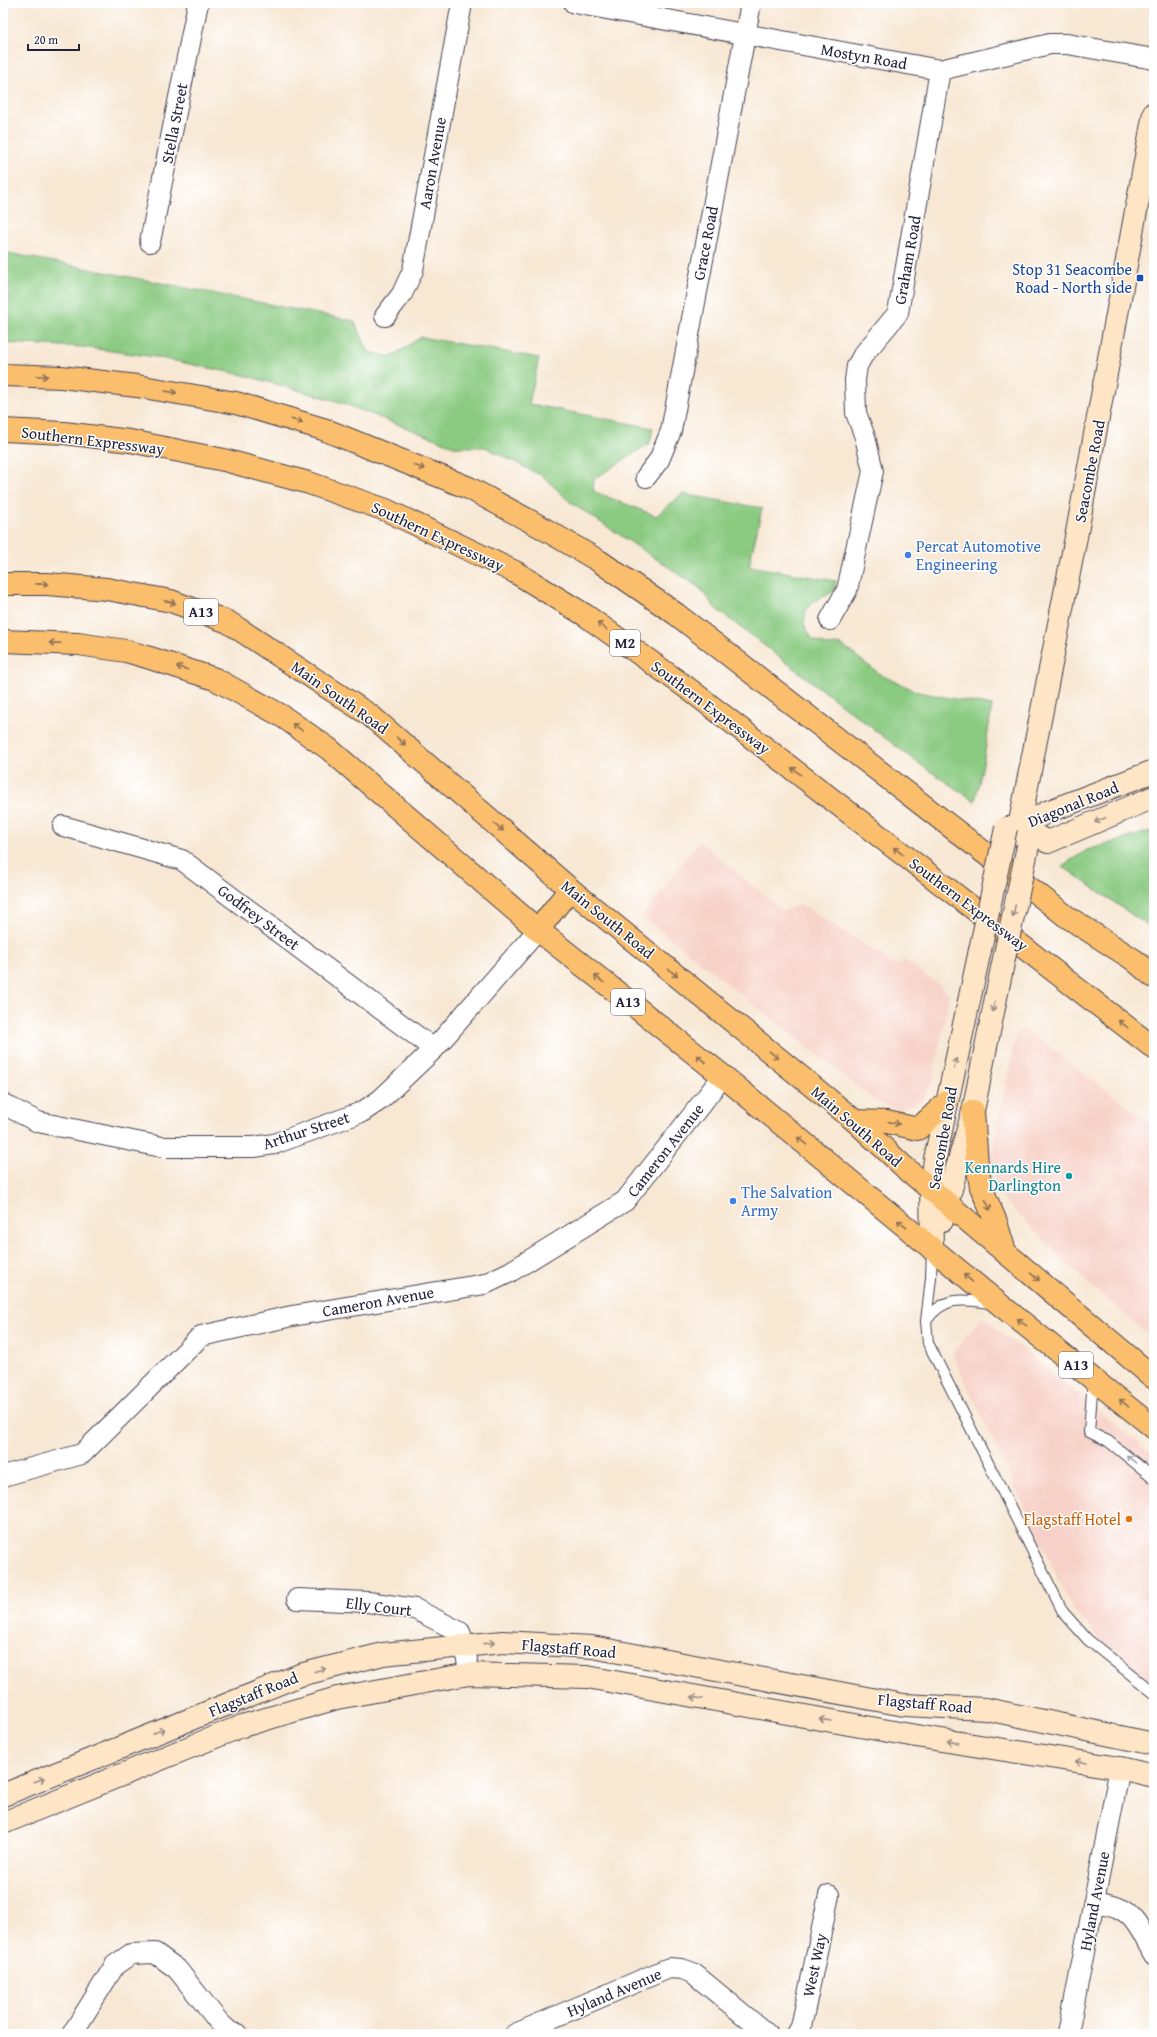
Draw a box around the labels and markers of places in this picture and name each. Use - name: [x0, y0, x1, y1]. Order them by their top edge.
- place label: Stop 31 Seacombe Road - North side: [1012, 257, 1132, 299]
- marker: Stop 31 Seacombe Road - North side: [1135, 273, 1145, 283]
- place label: Percat Automotive Engineering: [916, 534, 1041, 576]
- marker: Percat Automotive Engineering: [903, 550, 913, 560]
- place label: Kennards Hire Darlington: [965, 1155, 1061, 1197]
- marker: Kennards Hire Darlington: [1064, 1171, 1074, 1181]
- place label: The Salvation Army: [741, 1180, 832, 1222]
- marker: The Salvation Army: [728, 1196, 738, 1206]
- place label: Flagstaff Hotel: [1023, 1507, 1122, 1531]
- marker: Flagstaff Hotel: [1124, 1514, 1134, 1524]

